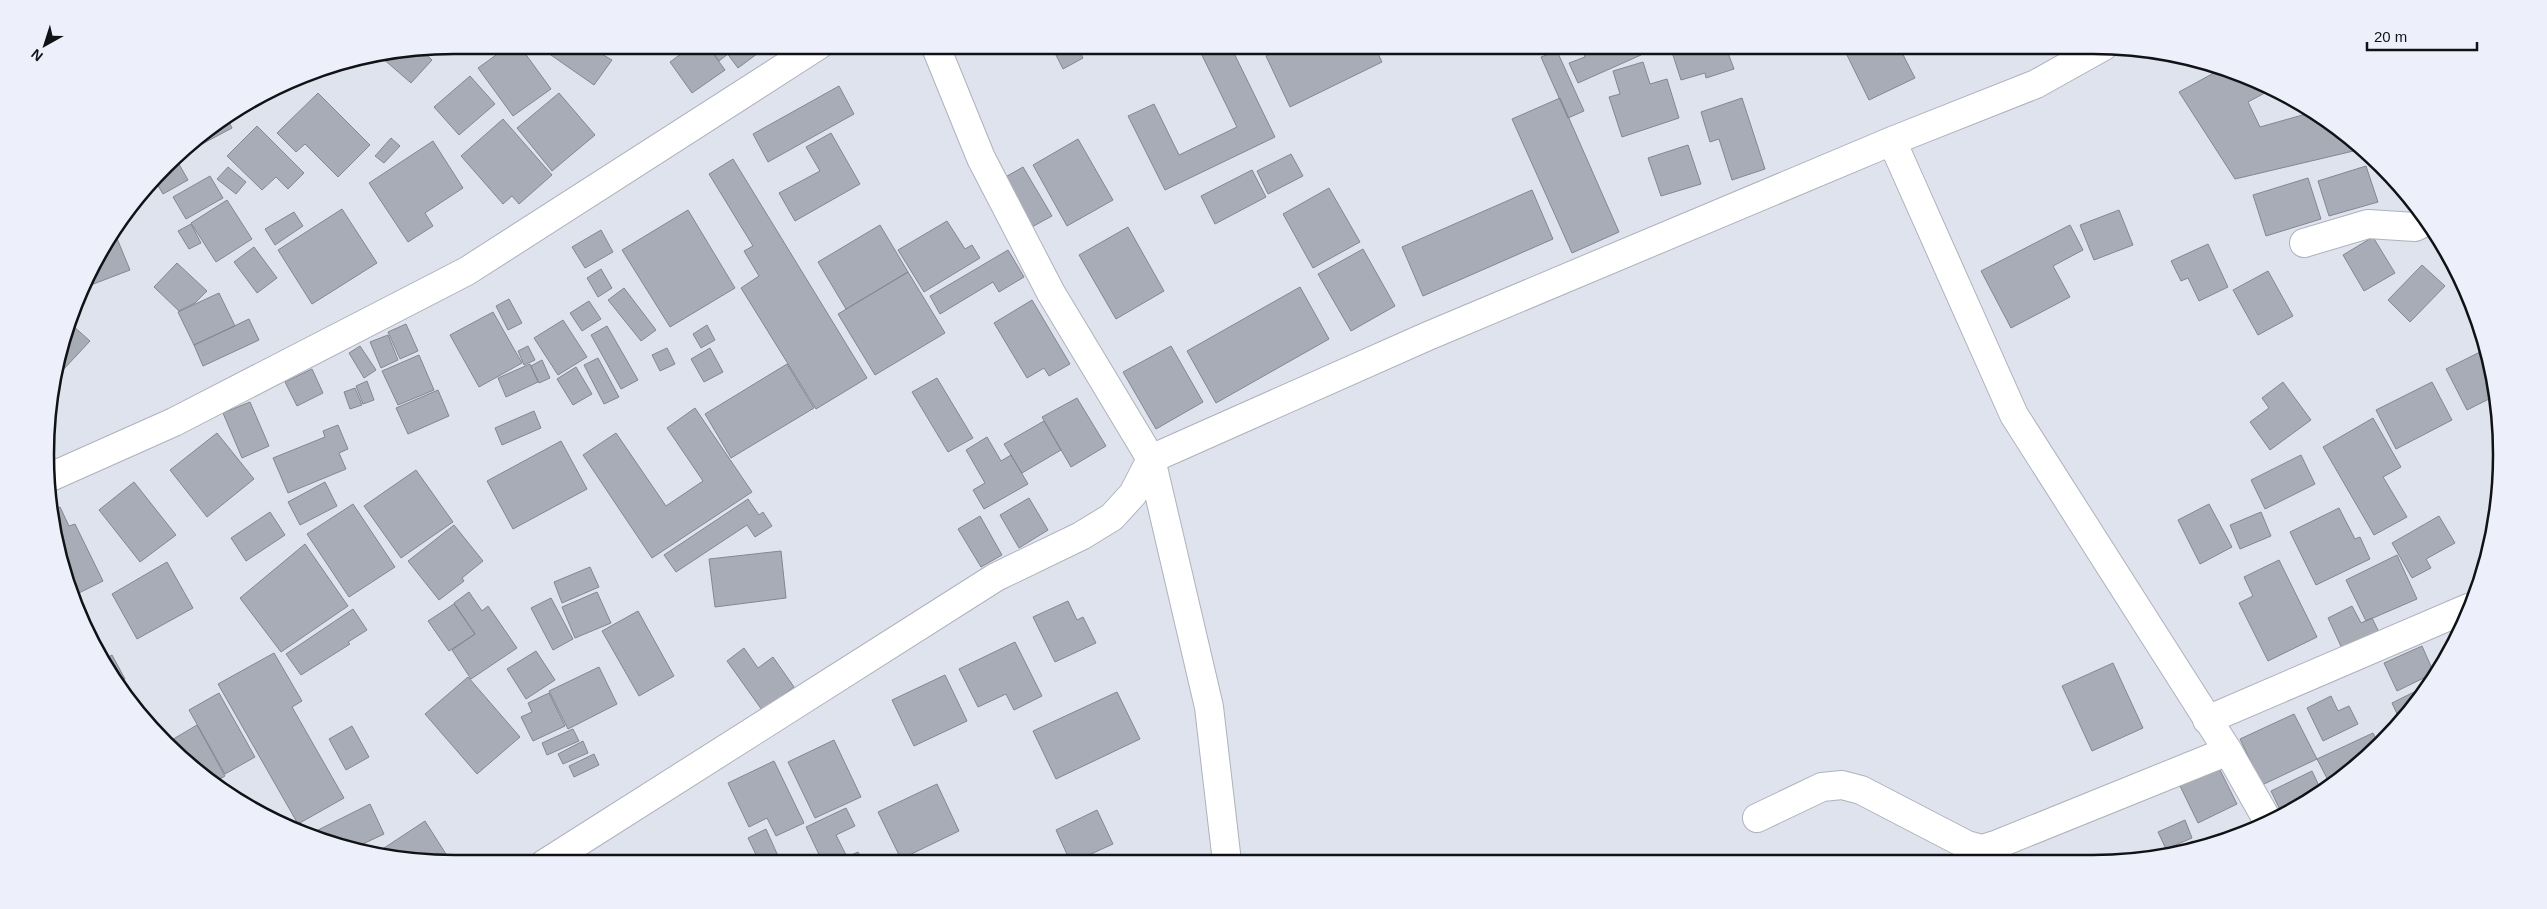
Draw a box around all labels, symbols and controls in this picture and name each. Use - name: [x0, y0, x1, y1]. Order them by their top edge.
- north arrow: [20, 20, 70, 70]
- scale bar: [2367, 20, 2477, 52]
- text: 20 m: [2374, 28, 2407, 45]
- text: N: [28, 46, 46, 65]

